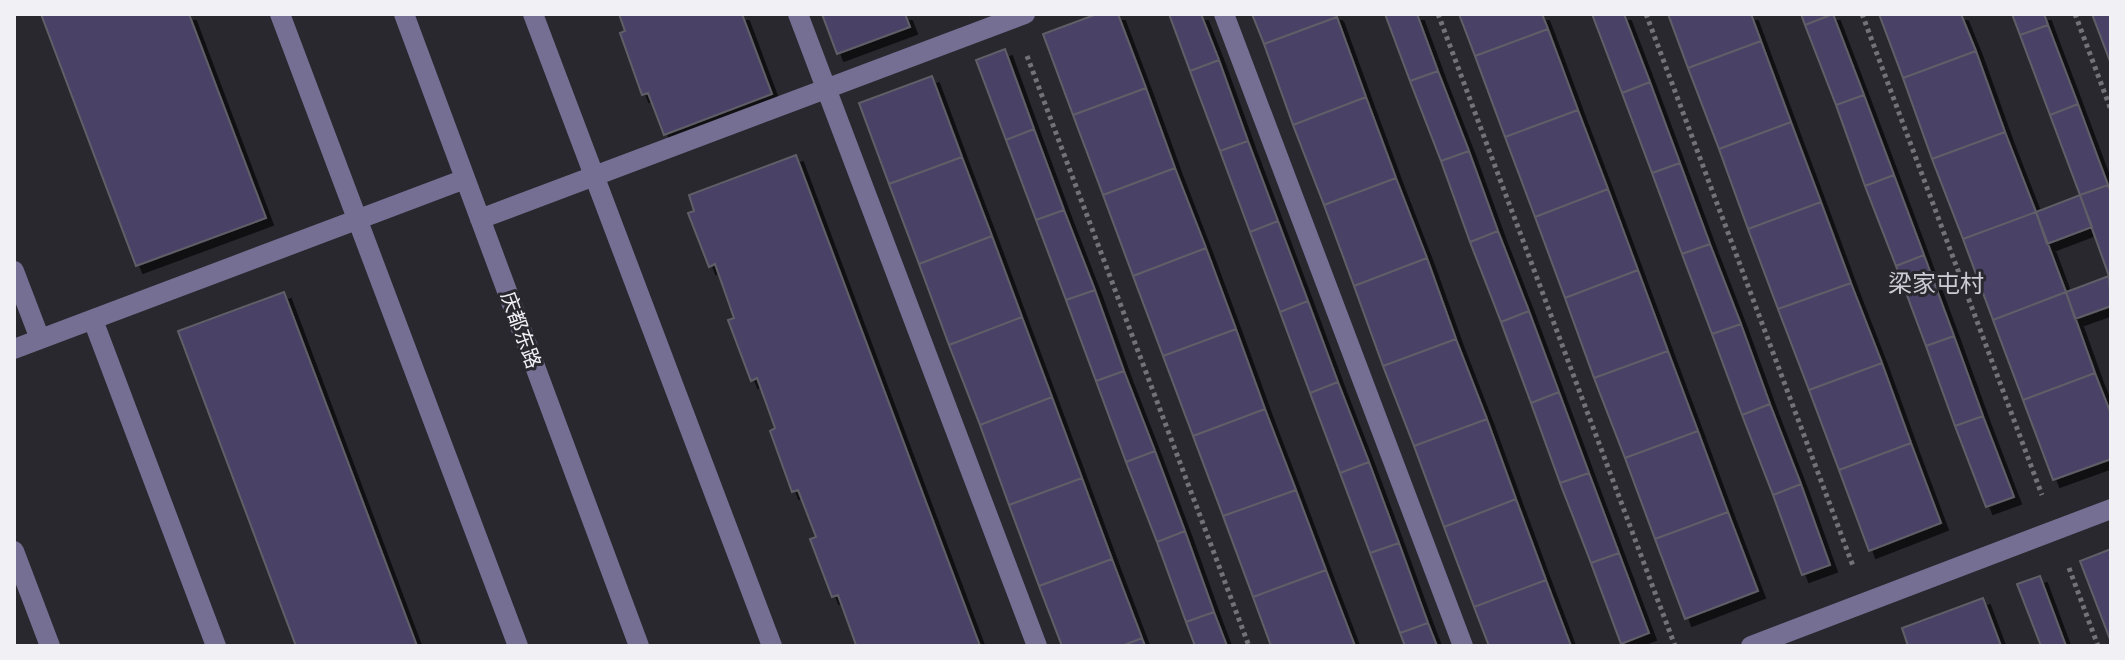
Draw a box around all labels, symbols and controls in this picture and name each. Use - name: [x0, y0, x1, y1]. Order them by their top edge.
- district label: 梁家屯村: [1888, 270, 1984, 297]
- street label: 庆都东路: [497, 289, 545, 371]

